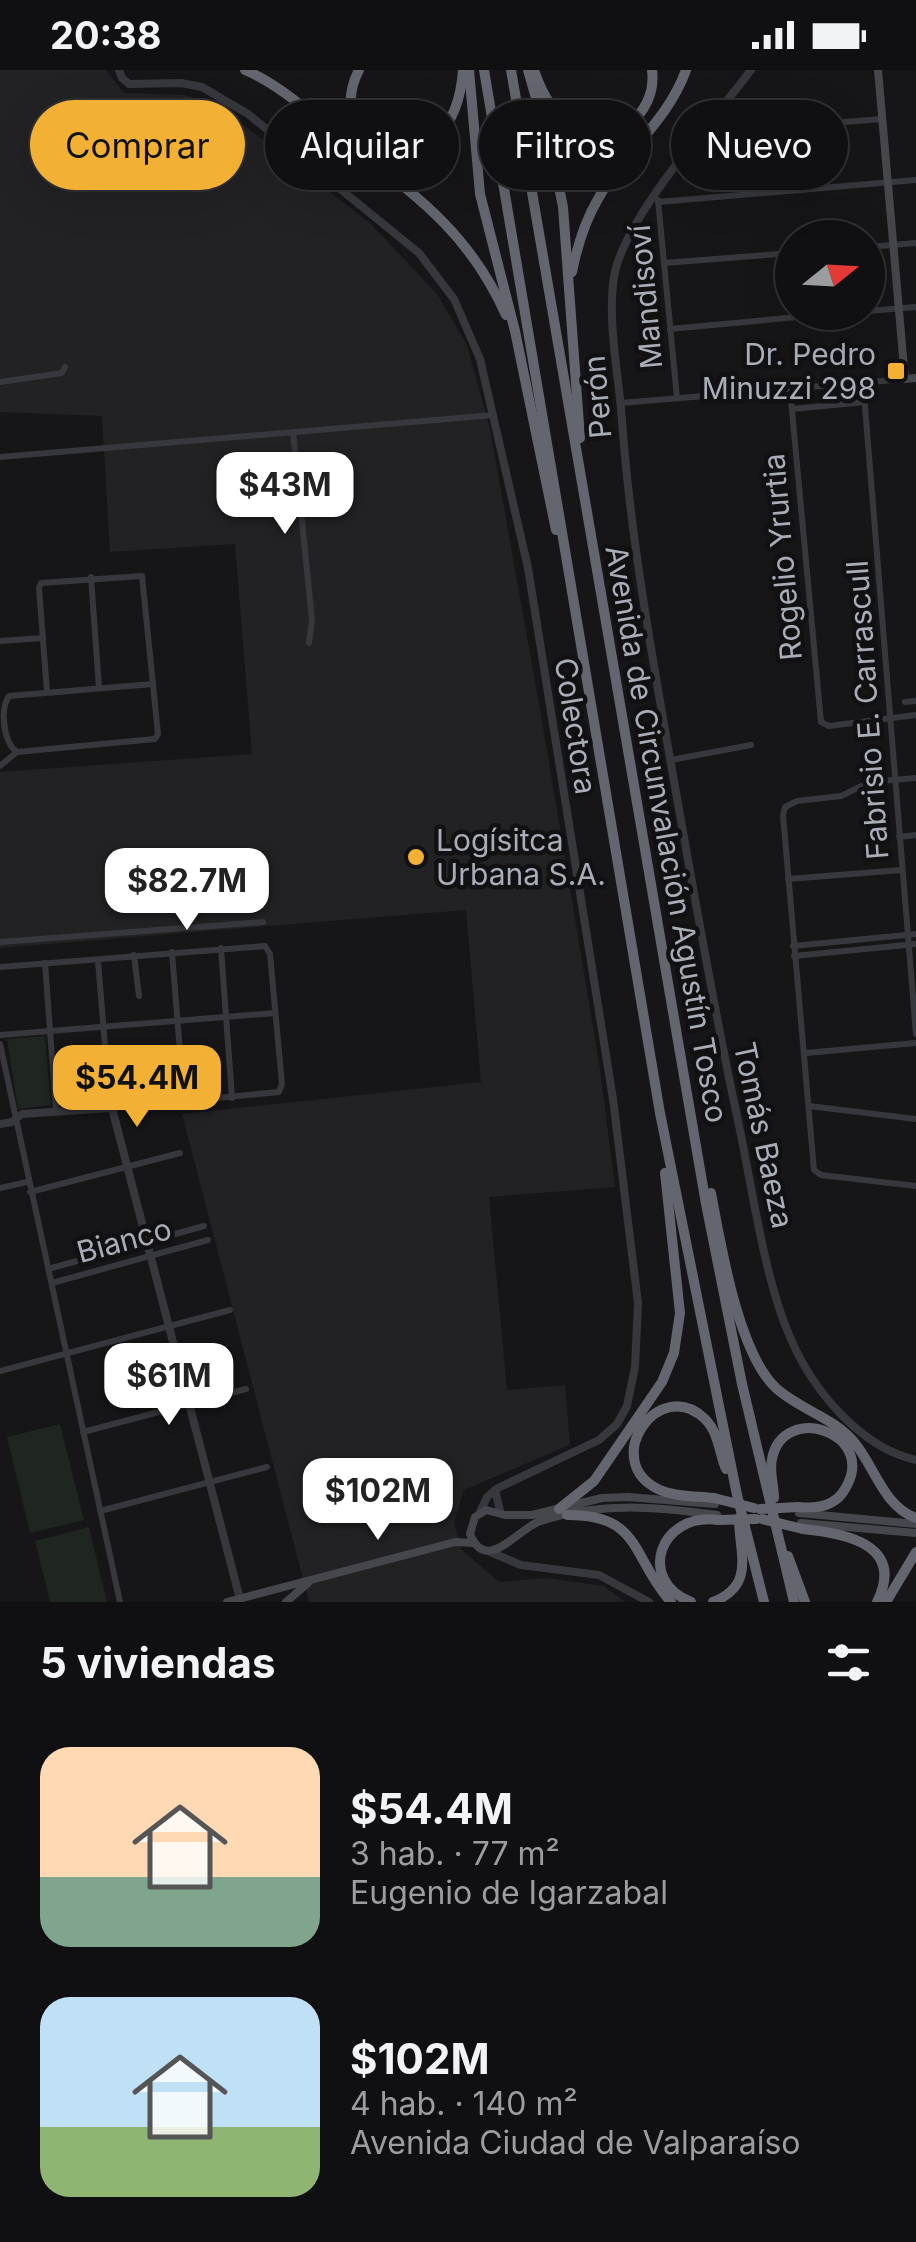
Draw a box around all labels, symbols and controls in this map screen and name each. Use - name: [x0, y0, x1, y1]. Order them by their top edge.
- text: 20:38: [50, 12, 162, 58]
- chip: Comprar: [30, 100, 245, 190]
- chip: Alquilar: [265, 100, 459, 190]
- chip: Filtros: [479, 100, 651, 190]
- chip: Nuevo: [671, 100, 848, 190]
- north arrow: [775, 220, 885, 330]
- map controls: [775, 220, 885, 330]
- street label: Mandisoví: [621, 223, 669, 371]
- place label: Dr. Pedro Minuzzi 298: [702, 336, 876, 406]
- street label: Perón: [575, 354, 619, 440]
- marker: Dr. Pedro Minuzzi 298: [885, 360, 907, 382]
- pin: $43M: [226, 452, 344, 537]
- street label: Rogelio Yrurtia: [755, 452, 809, 662]
- text: $43M: [238, 465, 332, 504]
- street label: Avenida de Circunvalación Agustín Tosco: [598, 543, 736, 1125]
- street label: Fabrisio E. Carrascull: [839, 559, 895, 861]
- street label: Colectora: [547, 655, 605, 797]
- place label: Logísitca Urbana S.A.: [436, 822, 606, 892]
- marker: Logísitca Urbana S.A.: [405, 846, 427, 868]
- pin: $82.7M: [106, 848, 268, 933]
- text: $82.7M: [127, 861, 247, 900]
- street label: Tomás Baeza: [727, 1039, 801, 1231]
- pin: $54.4M: [56, 1045, 218, 1130]
- text: $54.4M: [75, 1058, 199, 1097]
- street label: Bianco: [73, 1210, 175, 1270]
- pin: $61M: [110, 1343, 228, 1428]
- text: $61M: [126, 1356, 212, 1395]
- pin: $102M: [308, 1458, 448, 1543]
- text: $102M: [325, 1471, 431, 1510]
- icon: filters: [821, 1635, 876, 1690]
- text: 5 viviendas: [40, 1637, 275, 1688]
- text: $54.4M: [350, 1783, 513, 1834]
- icon: home: [120, 1787, 240, 1907]
- text: 3 hab. · 77 m²: [350, 1834, 560, 1873]
- text: Eugenio de Igarzabal: [350, 1873, 668, 1912]
- text: $102M: [350, 2033, 490, 2084]
- icon: home: [120, 2037, 240, 2157]
- text: 4 hab. · 140 m²: [350, 2084, 578, 2123]
- text: Avenida Ciudad de Valparaíso: [350, 2123, 800, 2162]

